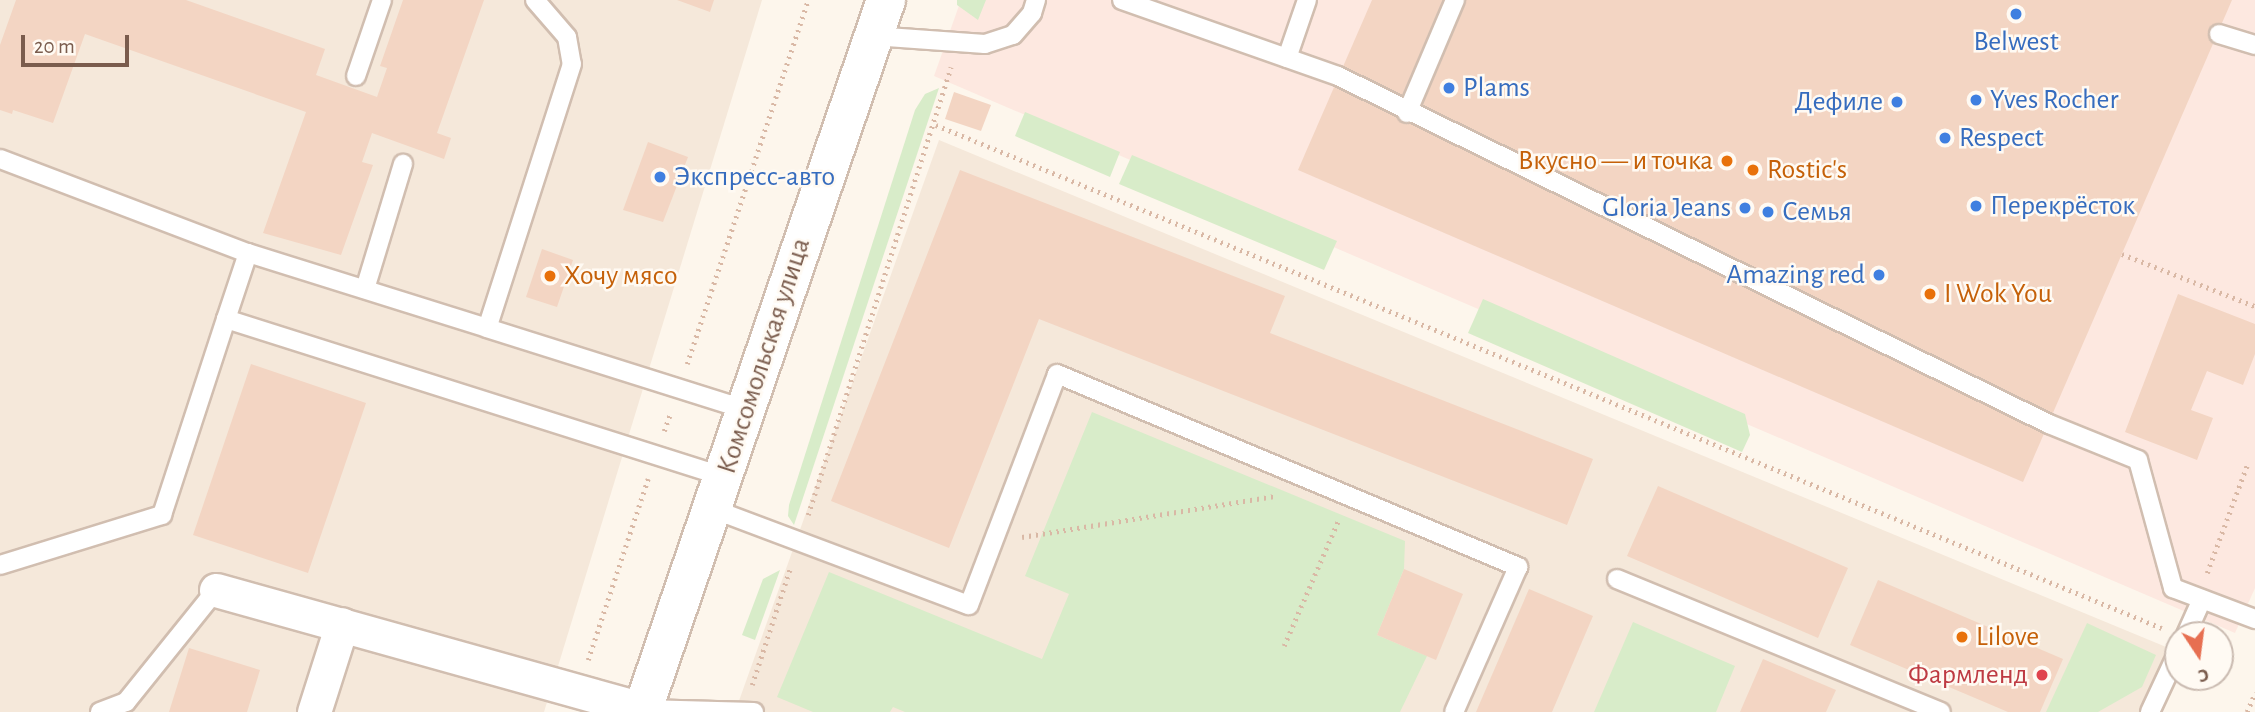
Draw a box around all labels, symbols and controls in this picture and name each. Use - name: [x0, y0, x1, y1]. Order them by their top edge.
- marker: Belwest: [2008, 6, 2024, 22]
- scale bar: [24, 21, 133, 65]
- place label: Belwest: [1973, 25, 2059, 59]
- text: 20 m: [34, 36, 75, 57]
- place label: Plams: [1463, 71, 1530, 105]
- marker: Plams: [1441, 80, 1457, 96]
- place label: Yves Rocher: [1990, 83, 2119, 117]
- place label: Дефиле: [1795, 85, 1883, 119]
- marker: Yves Rocher: [1968, 92, 1984, 108]
- marker: Дефиле: [1889, 94, 1905, 110]
- place label: Respect: [1959, 121, 2044, 155]
- marker: Respect: [1937, 130, 1953, 146]
- place label: Вкусно — и точка: [1518, 144, 1713, 178]
- marker: Вкусно — и точка: [1719, 153, 1735, 169]
- place label: Rostic's: [1767, 153, 1847, 187]
- place label: Экспресс-авто: [674, 160, 835, 194]
- marker: Rostic's: [1745, 162, 1761, 178]
- marker: Экспресс-авто: [652, 169, 668, 185]
- place label: Перекрёсток: [1990, 189, 2135, 223]
- place label: Gloria Jeans: [1602, 191, 1731, 225]
- place label: Семья: [1782, 195, 1852, 229]
- marker: Перекрёсток: [1968, 198, 1984, 214]
- marker: Gloria Jeans: [1737, 200, 1753, 216]
- marker: Семья: [1760, 204, 1776, 220]
- street label: Комсомольская улица: [710, 234, 818, 478]
- place label: Amazing red: [1726, 258, 1865, 292]
- place label: Хочу мясо: [564, 259, 678, 293]
- marker: Amazing red: [1871, 267, 1887, 283]
- marker: Хочу мясо: [542, 268, 558, 284]
- place label: I Wok You: [1944, 277, 2052, 311]
- marker: I Wok You: [1922, 286, 1938, 302]
- place label: Lilove: [1976, 620, 2039, 654]
- north arrow: [2164, 621, 2234, 691]
- marker: Lilove: [1954, 629, 1970, 645]
- place label: Фармленд: [1908, 658, 2028, 692]
- text: С: [2196, 665, 2211, 685]
- marker: Фармленд: [2034, 667, 2050, 683]

